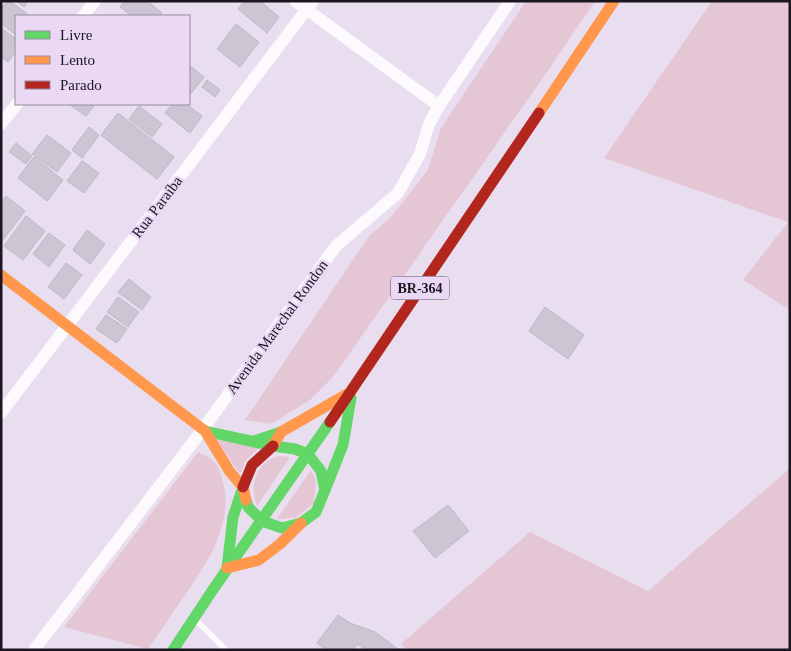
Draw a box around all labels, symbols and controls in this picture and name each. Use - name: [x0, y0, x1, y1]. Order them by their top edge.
- legend: [15, 15, 190, 105]
- text: Livre: [60, 27, 93, 43]
- text: Lento: [60, 52, 95, 68]
- text: Parado: [60, 77, 102, 93]
- street label: Rua Paraíba: [129, 173, 186, 241]
- street label: Avenida Marechal Rondon: [223, 257, 331, 397]
- road number: BR-364: [391, 276, 449, 300]

